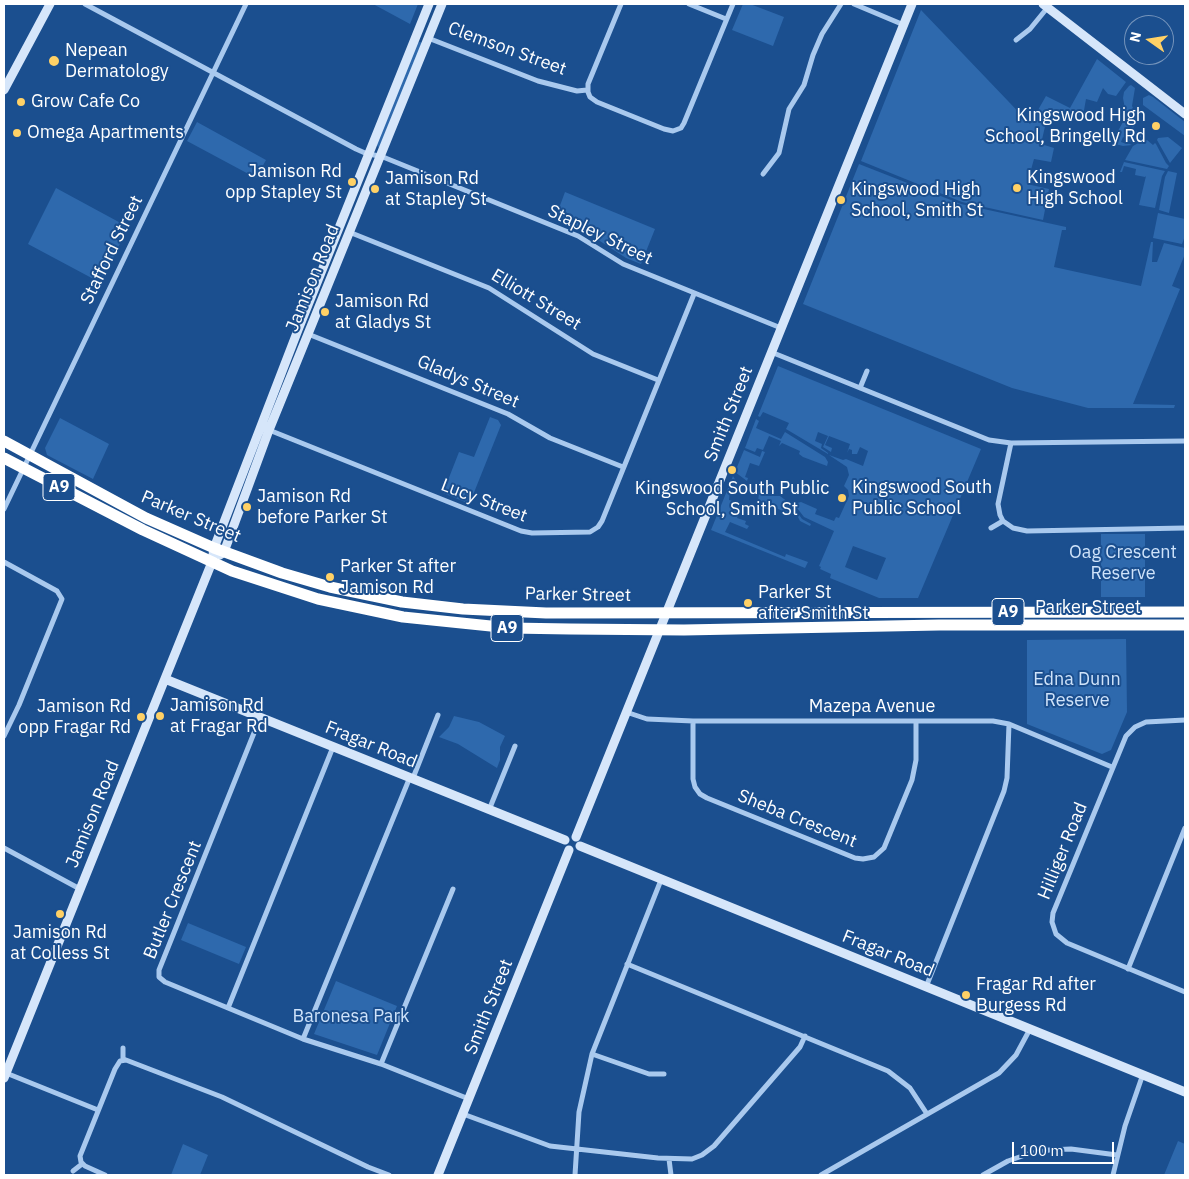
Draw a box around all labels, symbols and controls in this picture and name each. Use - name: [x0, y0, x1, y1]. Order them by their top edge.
- north arrow: [1124, 15, 1174, 65]
- street label: Clemson Street: [445, 18, 569, 80]
- text: N: [1125, 30, 1145, 44]
- place label: Nepean Dermatology: [65, 40, 169, 82]
- marker: Nepean Dermatology: [47, 54, 61, 68]
- place label: Grow Cafe Co: [31, 91, 140, 113]
- marker: Grow Cafe Co: [15, 96, 27, 108]
- place label: Kingswood High School, Bringelly Rd: [985, 105, 1146, 148]
- marker: Kingswood High School, Bringelly Rd: [1150, 120, 1162, 132]
- place label: Omega Apartments: [27, 122, 184, 144]
- marker: Omega Apartments: [11, 127, 23, 139]
- place label: Jamison Rd opp Stapley St: [225, 161, 342, 203]
- place label: Kingswood High School: [1027, 167, 1123, 210]
- place label: Jamison Rd at Stapley St: [385, 168, 487, 210]
- marker: Jamison Rd opp Stapley St: [346, 176, 358, 188]
- place label: Kingswood High School, Smith St: [851, 179, 983, 222]
- marker: Kingswood High School: [1011, 182, 1023, 194]
- marker: Jamison Rd at Stapley St: [369, 183, 381, 195]
- street label: Stafford Street: [76, 192, 148, 308]
- marker: Kingswood High School, Smith St: [835, 194, 847, 206]
- street label: Stapley Street: [544, 200, 656, 270]
- street label: Jamison Road: [282, 221, 344, 335]
- street label: Elliott Street: [487, 265, 585, 335]
- place label: Jamison Rd at Gladys St: [335, 291, 431, 334]
- marker: Jamison Rd at Gladys St: [319, 306, 331, 318]
- street label: Gladys Street: [414, 351, 522, 413]
- street label: Smith Street: [700, 363, 758, 465]
- marker: Kingswood South Public School, Smith St: [726, 464, 738, 476]
- road number: A9: [43, 474, 75, 501]
- street label: Lucy Street: [438, 475, 530, 527]
- place label: Kingswood South Public School: [852, 477, 992, 520]
- place label: Kingswood South Public School, Smith St: [635, 478, 829, 520]
- street label: Parker Street: [138, 486, 244, 548]
- place label: Jamison Rd before Parker St: [257, 486, 387, 528]
- marker: Kingswood South Public School: [836, 492, 848, 504]
- marker: Jamison Rd before Parker St: [241, 501, 253, 513]
- park label: Oag Crescent Reserve: [1069, 542, 1177, 584]
- place label: Parker St after Jamison Rd: [340, 556, 456, 598]
- marker: Parker St after Jamison Rd: [324, 571, 336, 583]
- place label: Parker St after Smith St: [758, 582, 869, 624]
- street label: Parker Street: [525, 583, 631, 607]
- marker: Parker St after Smith St: [742, 597, 754, 609]
- street label: Parker Street: [1035, 597, 1141, 619]
- road number: A9: [992, 598, 1024, 626]
- road number: A9: [491, 614, 523, 641]
- park label: Edna Dunn Reserve: [1033, 669, 1121, 712]
- place label: Jamison Rd at Fragar Rd: [170, 695, 268, 738]
- place label: Jamison Rd opp Fragar Rd: [18, 696, 131, 739]
- street label: Mazepa Avenue: [809, 696, 935, 718]
- marker: Jamison Rd at Fragar Rd: [154, 710, 166, 722]
- marker: Jamison Rd opp Fragar Rd: [135, 711, 147, 723]
- street label: Fragar Road: [322, 717, 420, 773]
- street label: Jamison Road: [62, 757, 124, 871]
- street label: Sheba Crescent: [734, 785, 860, 853]
- street label: Hilliger Road: [1034, 799, 1092, 903]
- street label: Butler Crescent: [139, 838, 207, 962]
- marker: Jamison Rd at Colless St: [54, 908, 66, 920]
- place label: Jamison Rd at Colless St: [10, 922, 110, 964]
- street label: Fragar Road: [839, 926, 937, 982]
- street label: Smith Street: [460, 956, 518, 1058]
- place label: Fragar Rd after Burgess Rd: [976, 974, 1096, 1016]
- marker: Fragar Rd after Burgess Rd: [960, 989, 972, 1001]
- park label: Baronesa Park: [292, 1006, 410, 1028]
- scale bar: [1014, 1132, 1116, 1164]
- text: 100 m: [1020, 1141, 1064, 1160]

